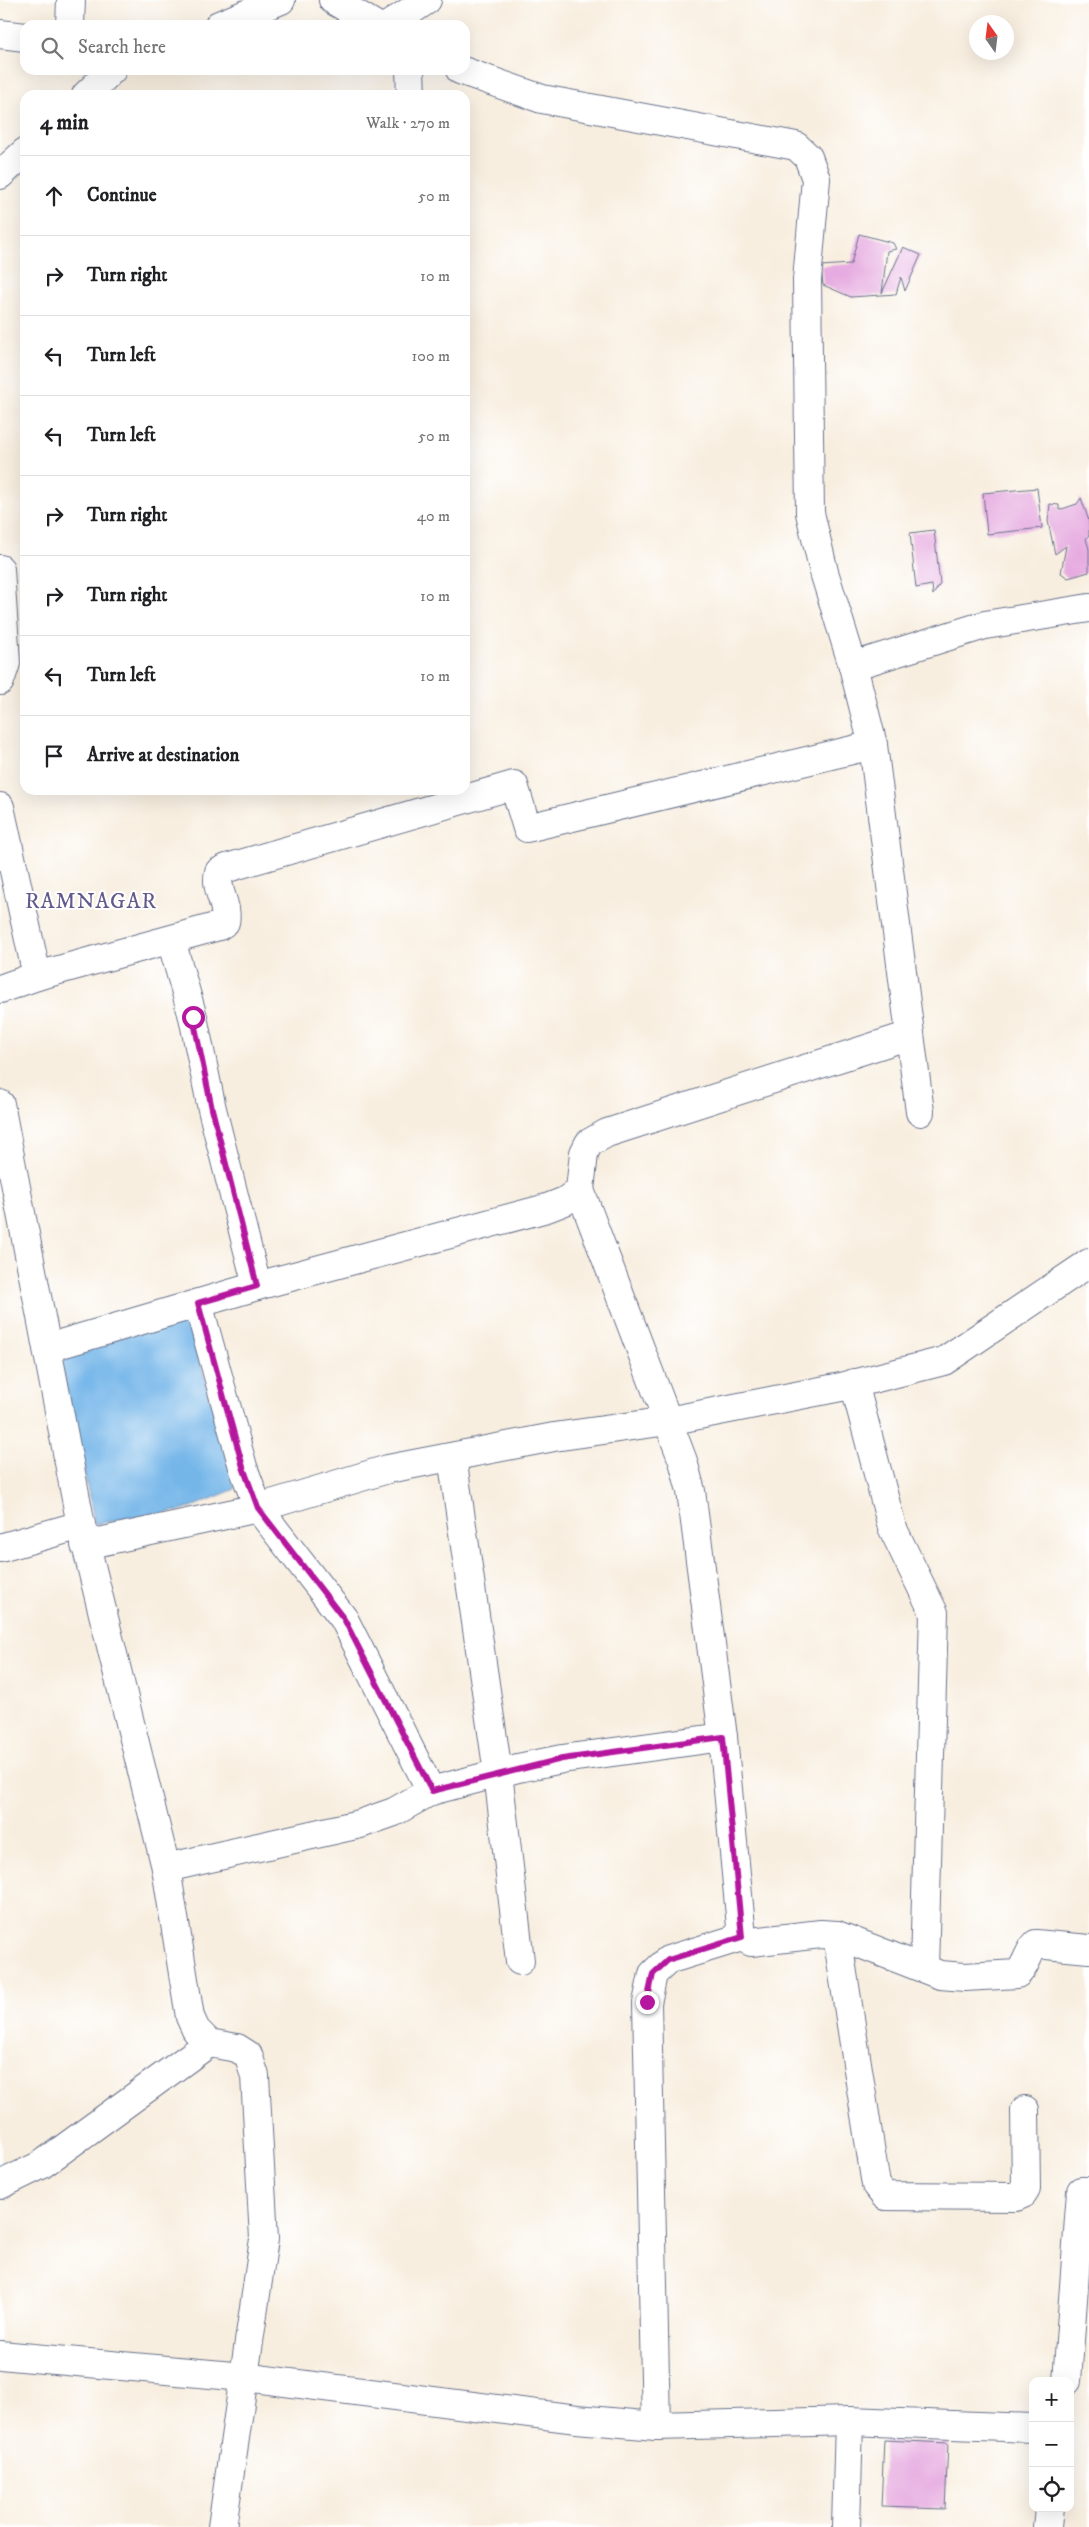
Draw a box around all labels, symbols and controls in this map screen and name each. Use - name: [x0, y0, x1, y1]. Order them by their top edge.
- north arrow: [969, 15, 1014, 60]
- search box: [20, 20, 470, 75]
- icon: search: [38, 34, 66, 62]
- text: Search here: [78, 36, 166, 59]
- text: 4 min: [40, 110, 89, 136]
- text: Walk · 270 m: [366, 113, 450, 133]
- icon: ahead: [40, 182, 68, 210]
- text: Continue: [87, 184, 157, 207]
- text: 50 m: [418, 186, 450, 206]
- icon: right: [40, 262, 68, 290]
- text: Turn right: [87, 264, 167, 287]
- text: 10 m: [420, 266, 450, 286]
- icon: left: [40, 342, 68, 370]
- text: Turn left: [87, 344, 156, 367]
- text: 100 m: [412, 346, 450, 366]
- icon: left: [40, 422, 68, 450]
- text: Turn left: [87, 424, 156, 447]
- text: 50 m: [418, 426, 450, 446]
- icon: right: [40, 502, 68, 530]
- text: Turn right: [87, 504, 167, 527]
- text: 40 m: [417, 506, 450, 526]
- icon: right: [40, 582, 68, 610]
- text: Turn right: [87, 584, 167, 607]
- text: 10 m: [420, 586, 450, 606]
- icon: left: [40, 662, 68, 690]
- text: Turn left: [87, 664, 156, 687]
- text: 10 m: [420, 666, 450, 686]
- icon: arrive: [40, 742, 68, 770]
- text: Arrive at destination: [87, 744, 239, 767]
- district label: RAMNAGAR: [25, 888, 157, 915]
- route start: [182, 1006, 205, 1029]
- route end: [636, 1991, 659, 2014]
- map controls: [1029, 2377, 1074, 2512]
- button: +: [1029, 2377, 1074, 2422]
- button: −: [1029, 2422, 1074, 2467]
- button: locate: [1029, 2467, 1074, 2512]

